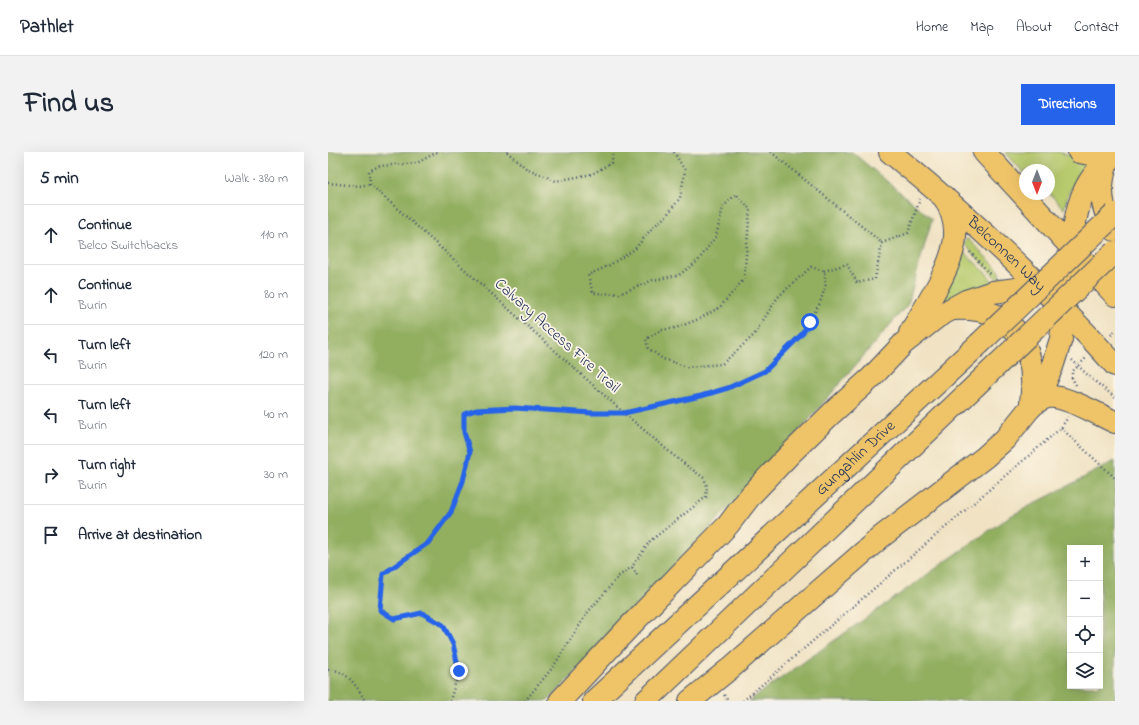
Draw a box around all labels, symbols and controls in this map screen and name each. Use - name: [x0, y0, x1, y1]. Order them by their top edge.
- text: Pathlet: [20, 14, 74, 41]
- text: Home: [916, 17, 948, 38]
- text: Map: [970, 17, 994, 38]
- text: About: [1016, 17, 1052, 38]
- text: Contact: [1074, 17, 1119, 38]
- text: Find us: [24, 84, 114, 125]
- button: Directions: [1021, 84, 1115, 125]
- north arrow: [1019, 164, 1055, 200]
- text: 5 min: [40, 166, 79, 191]
- text: Walk · 380 m: [225, 169, 288, 188]
- street label: Belconnen Way: [961, 210, 1051, 298]
- text: Continue: [78, 214, 132, 236]
- icon: ahead: [40, 224, 62, 246]
- text: 110 m: [261, 225, 288, 244]
- text: Belco Switchbacks: [78, 236, 178, 255]
- street label: Calvary Access Fire Trail: [489, 273, 625, 399]
- text: Continue: [78, 274, 132, 296]
- icon: ahead: [40, 284, 62, 306]
- text: 80 m: [264, 285, 288, 304]
- text: Burin: [78, 296, 107, 315]
- route start: [801, 313, 819, 331]
- text: Turn left: [78, 334, 131, 356]
- icon: left: [40, 344, 62, 366]
- text: 120 m: [258, 345, 288, 364]
- text: Burin: [78, 356, 107, 375]
- text: Turn left: [78, 394, 131, 416]
- icon: left: [40, 404, 62, 426]
- text: 40 m: [264, 405, 288, 424]
- street label: Gungahlin Drive: [810, 414, 902, 502]
- text: Burin: [78, 416, 107, 435]
- text: Turn right: [78, 454, 136, 476]
- icon: right: [40, 464, 62, 486]
- text: 30 m: [264, 465, 288, 484]
- text: Burin: [78, 476, 107, 495]
- icon: arrive: [40, 524, 62, 546]
- text: Arrive at destination: [78, 524, 202, 546]
- map controls: [1067, 545, 1103, 689]
- button: +: [1067, 545, 1103, 581]
- button: −: [1067, 581, 1103, 617]
- button: locate: [1067, 617, 1103, 653]
- button: layers: [1067, 653, 1103, 689]
- route end: [450, 662, 468, 680]

